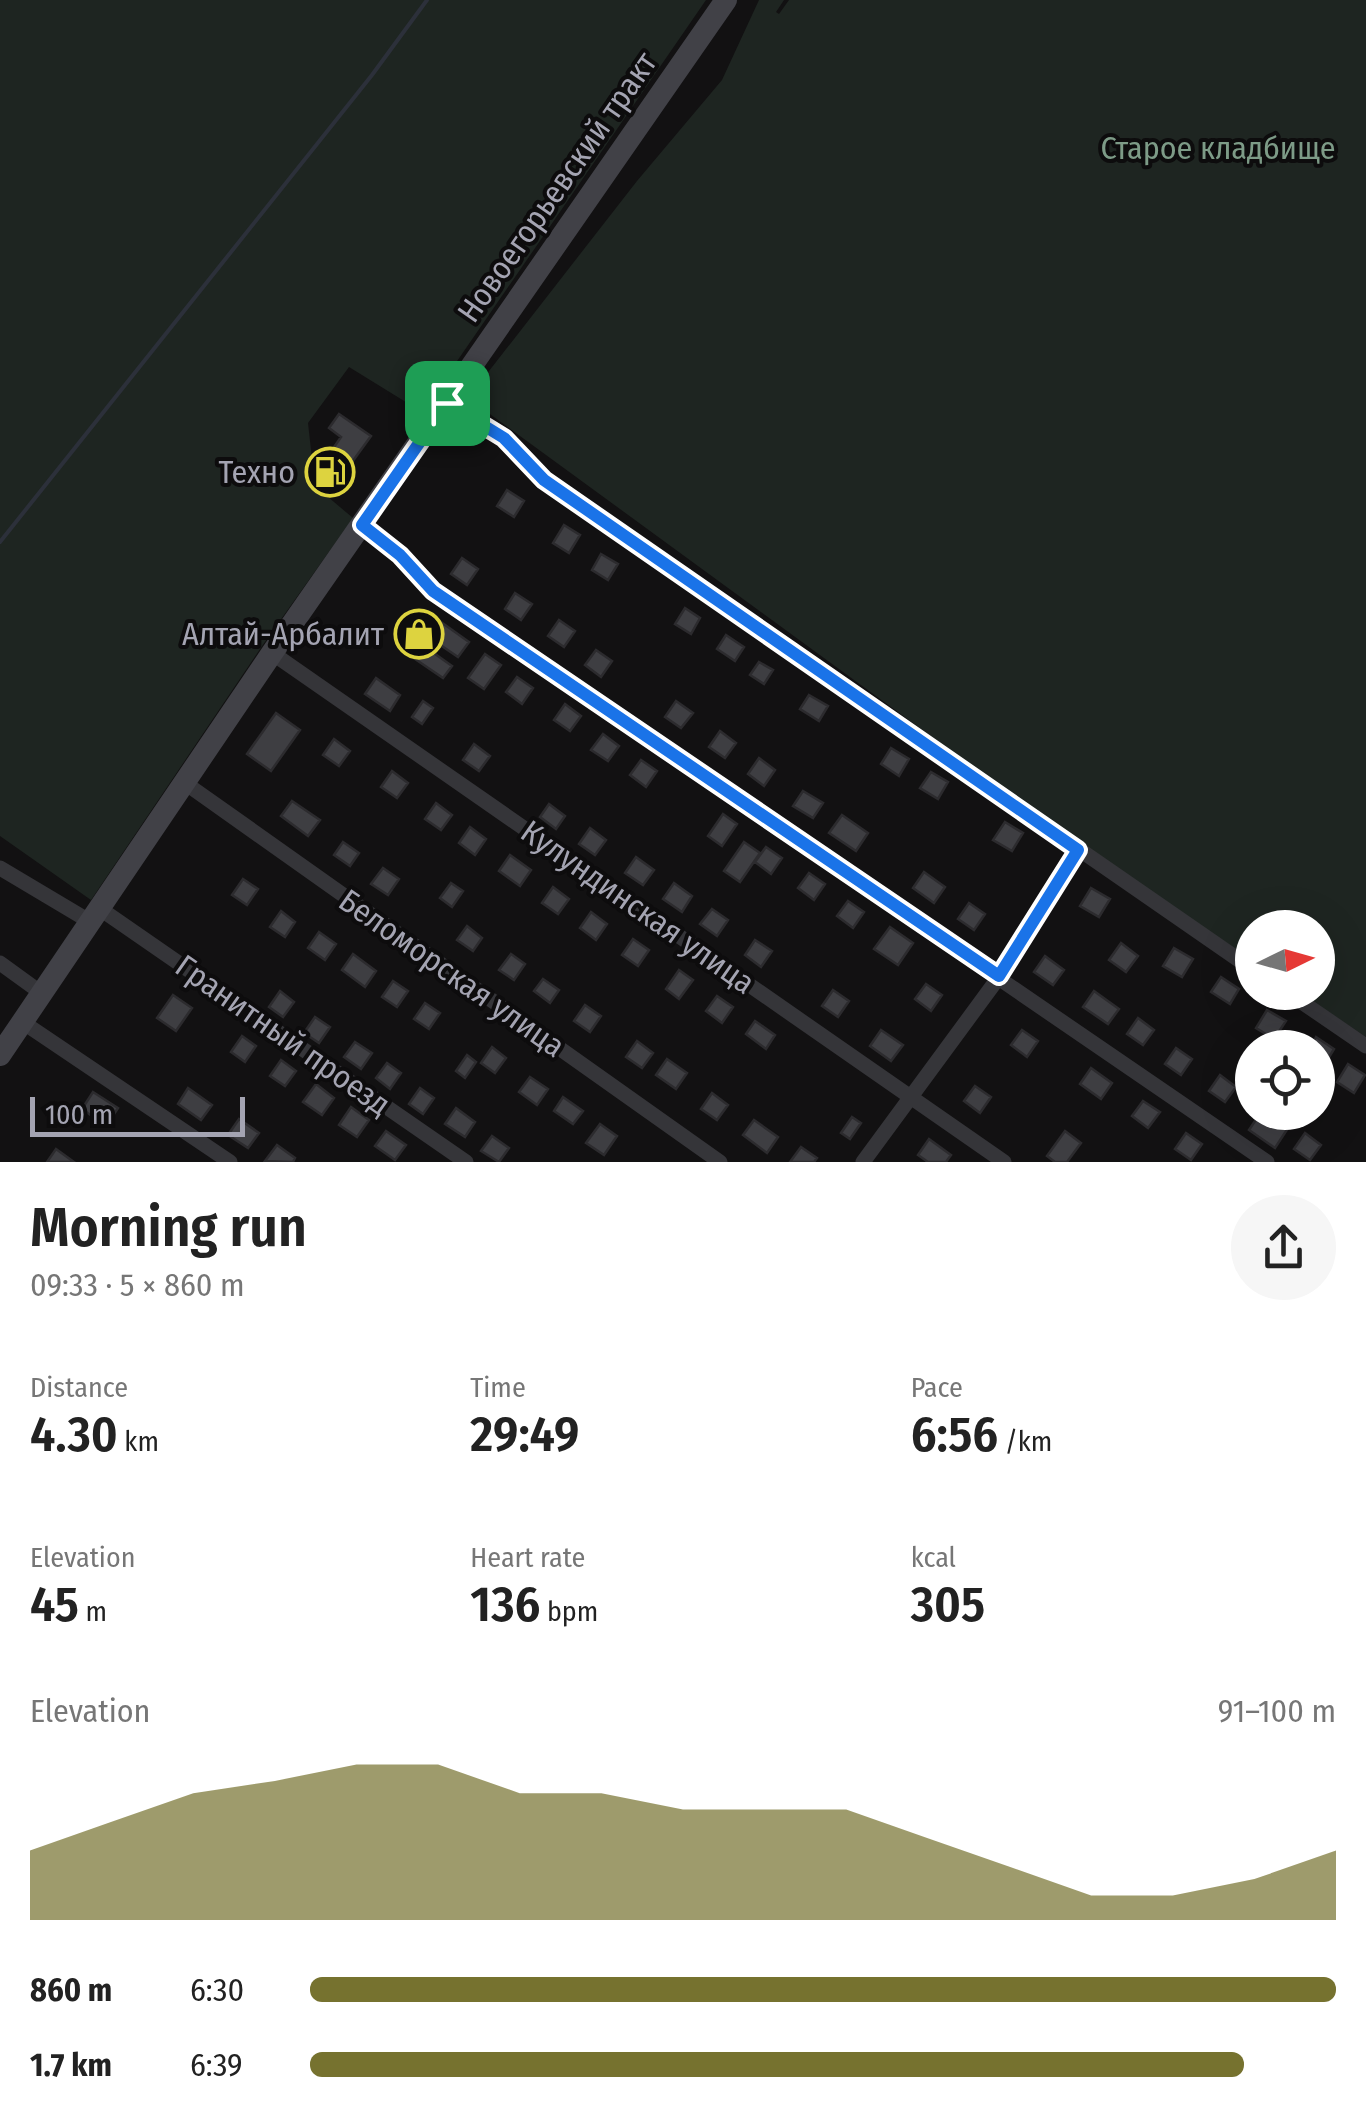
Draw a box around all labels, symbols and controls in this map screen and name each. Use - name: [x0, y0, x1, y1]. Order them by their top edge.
- street label: Новоегорьевский тракт: [449, 45, 665, 329]
- park label: Старое кладбище: [1101, 129, 1335, 167]
- pin: [405, 361, 490, 446]
- icon: arrive: [420, 376, 475, 431]
- fuel station icon: Техно: [304, 446, 356, 498]
- place label: Техно: [219, 453, 295, 491]
- shop icon: Алтай-Арбалит: [393, 608, 445, 660]
- place label: Алтай-Арбалит: [182, 615, 384, 653]
- street label: Кулундинская улица: [514, 812, 762, 1002]
- street label: Беломорская улица: [332, 881, 572, 1065]
- north arrow: [1235, 910, 1335, 1010]
- map controls: [1235, 910, 1335, 1130]
- street label: Гранитный проезд: [168, 947, 398, 1123]
- button: locate: [1235, 1030, 1335, 1130]
- scale bar: [30, 1092, 245, 1136]
- text: 100 m: [45, 1098, 113, 1131]
- text: Morning run: [30, 1195, 307, 1261]
- button: share: [1231, 1195, 1336, 1300]
- text: 09:33 · 5 × 860 m: [30, 1266, 245, 1304]
- text: Distance: [30, 1371, 128, 1404]
- text: Time: [470, 1371, 526, 1404]
- text: Pace: [911, 1371, 963, 1404]
- text: 4.30: [30, 1404, 118, 1464]
- text: 29:49: [470, 1404, 579, 1464]
- text: 6:56: [911, 1404, 998, 1464]
- text: km: [118, 1425, 159, 1458]
- text: /km: [998, 1425, 1052, 1458]
- text: Elevation: [30, 1541, 135, 1574]
- text: Heart rate: [470, 1541, 585, 1574]
- text: kcal: [911, 1541, 956, 1574]
- text: 45: [30, 1574, 79, 1634]
- text: 136: [470, 1574, 540, 1634]
- text: 305: [911, 1574, 985, 1634]
- text: m: [79, 1595, 107, 1628]
- text: bpm: [540, 1595, 598, 1628]
- text: Elevation: [30, 1692, 150, 1730]
- text: 91–100 m: [1218, 1692, 1336, 1730]
- text: 860 m: [30, 1971, 112, 2009]
- text: 6:30: [190, 1971, 244, 2009]
- text: 1.7 km: [30, 2046, 112, 2084]
- text: 6:39: [190, 2046, 243, 2084]

